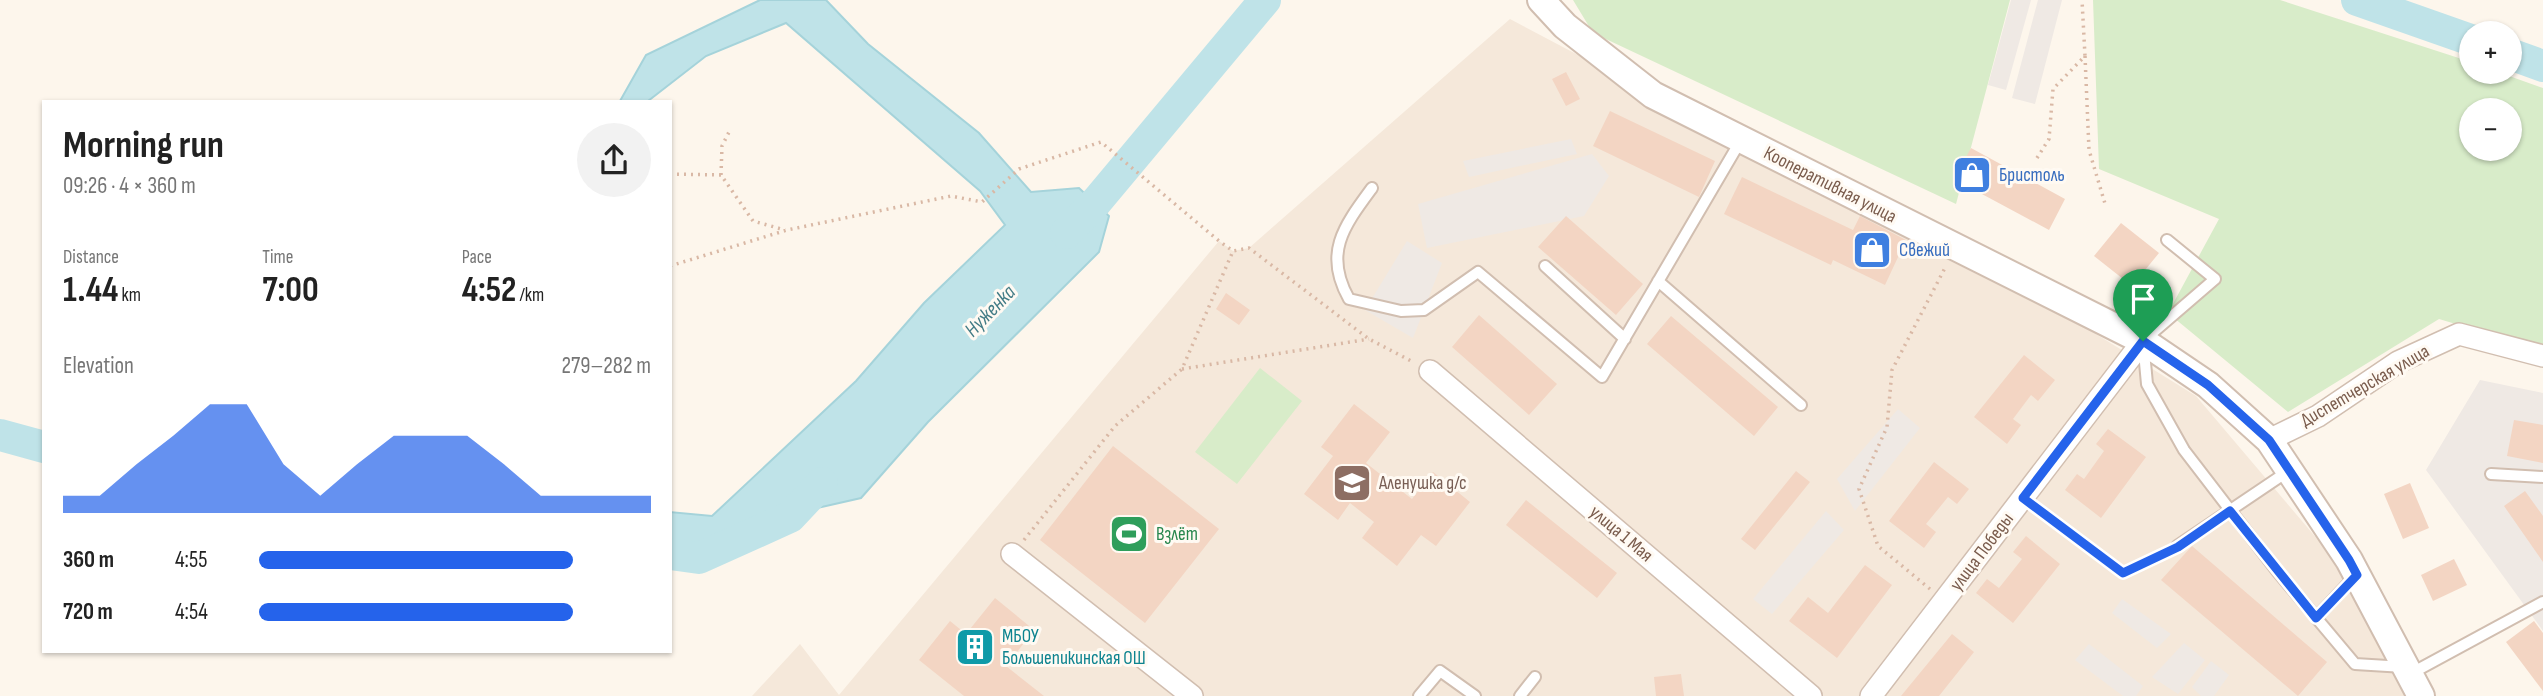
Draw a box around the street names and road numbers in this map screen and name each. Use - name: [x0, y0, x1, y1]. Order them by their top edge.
- street label: Кооперативная улица: [1760, 142, 1900, 228]
- street label: Диспетчерская улица: [2296, 340, 2434, 432]
- street label: улица 1 Мая: [1585, 501, 1657, 567]
- street label: улица Победы: [1945, 508, 2019, 596]

